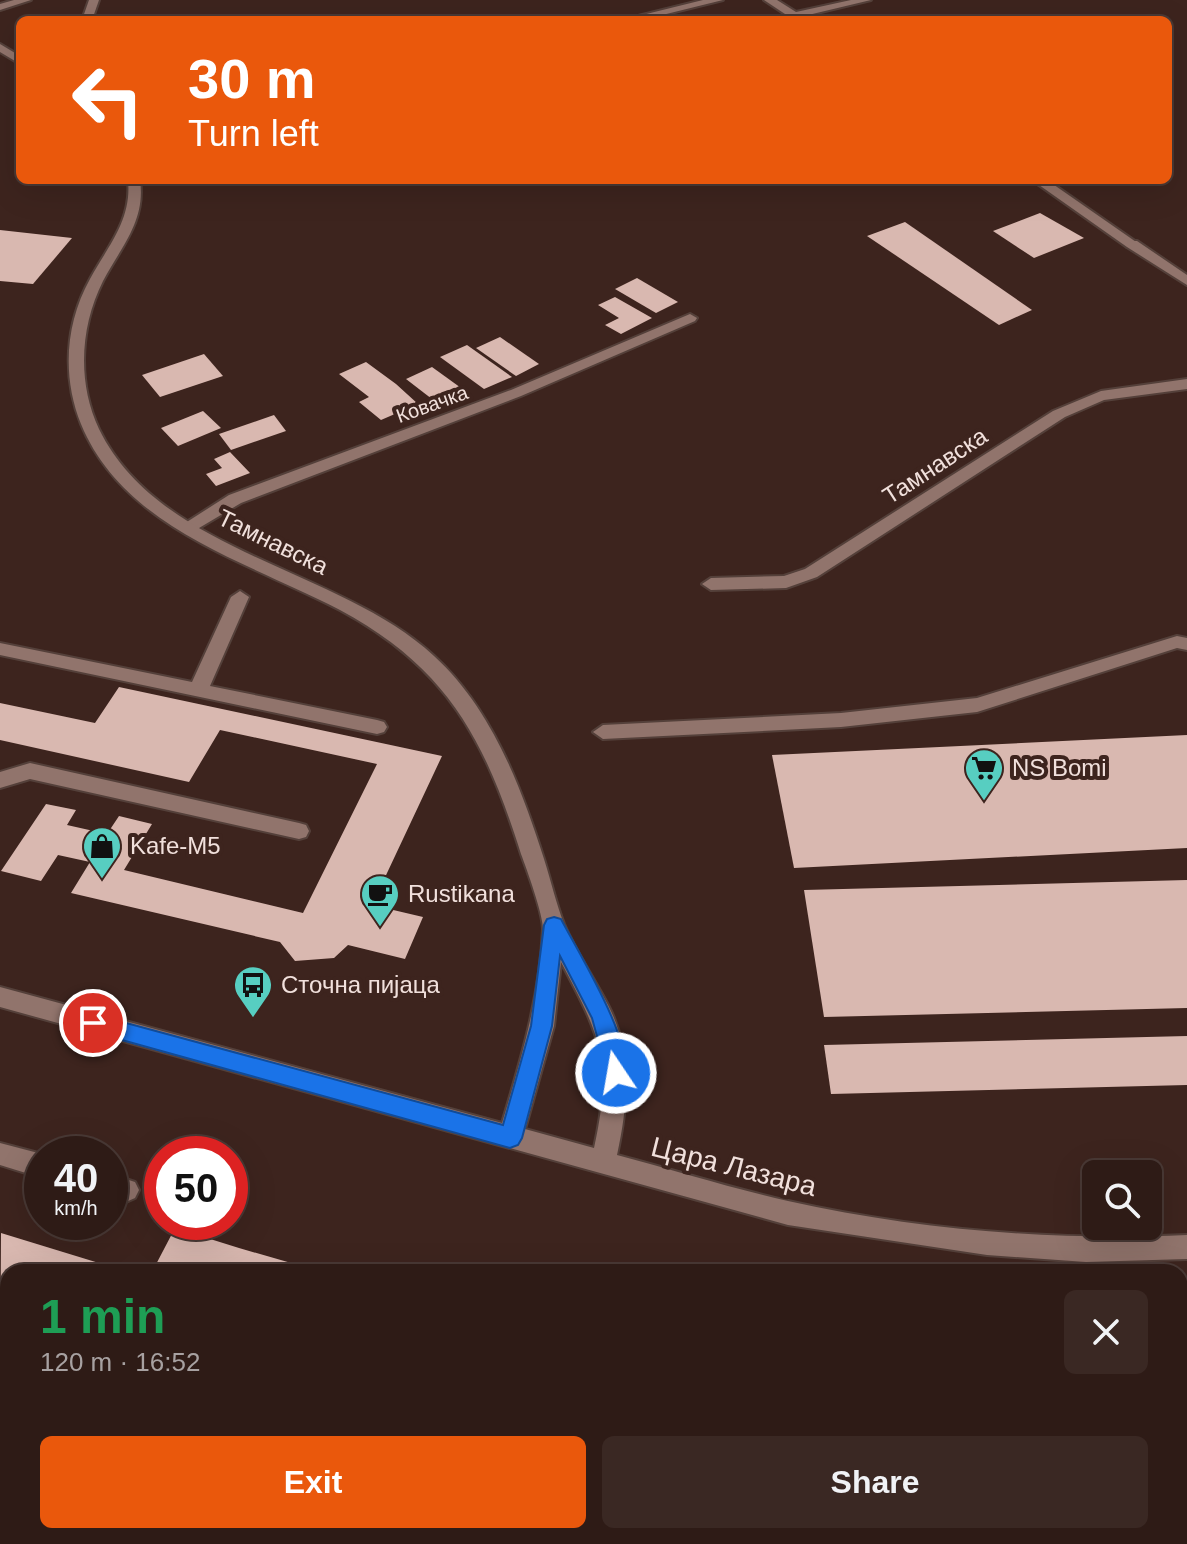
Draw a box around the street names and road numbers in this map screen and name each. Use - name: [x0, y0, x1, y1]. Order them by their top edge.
- street label: Ковачка: [393, 381, 472, 427]
- street label: Тамнавска: [878, 422, 992, 509]
- street label: Тамнавска: [214, 503, 333, 580]
- street label: Цара Лазара: [648, 1131, 820, 1202]

